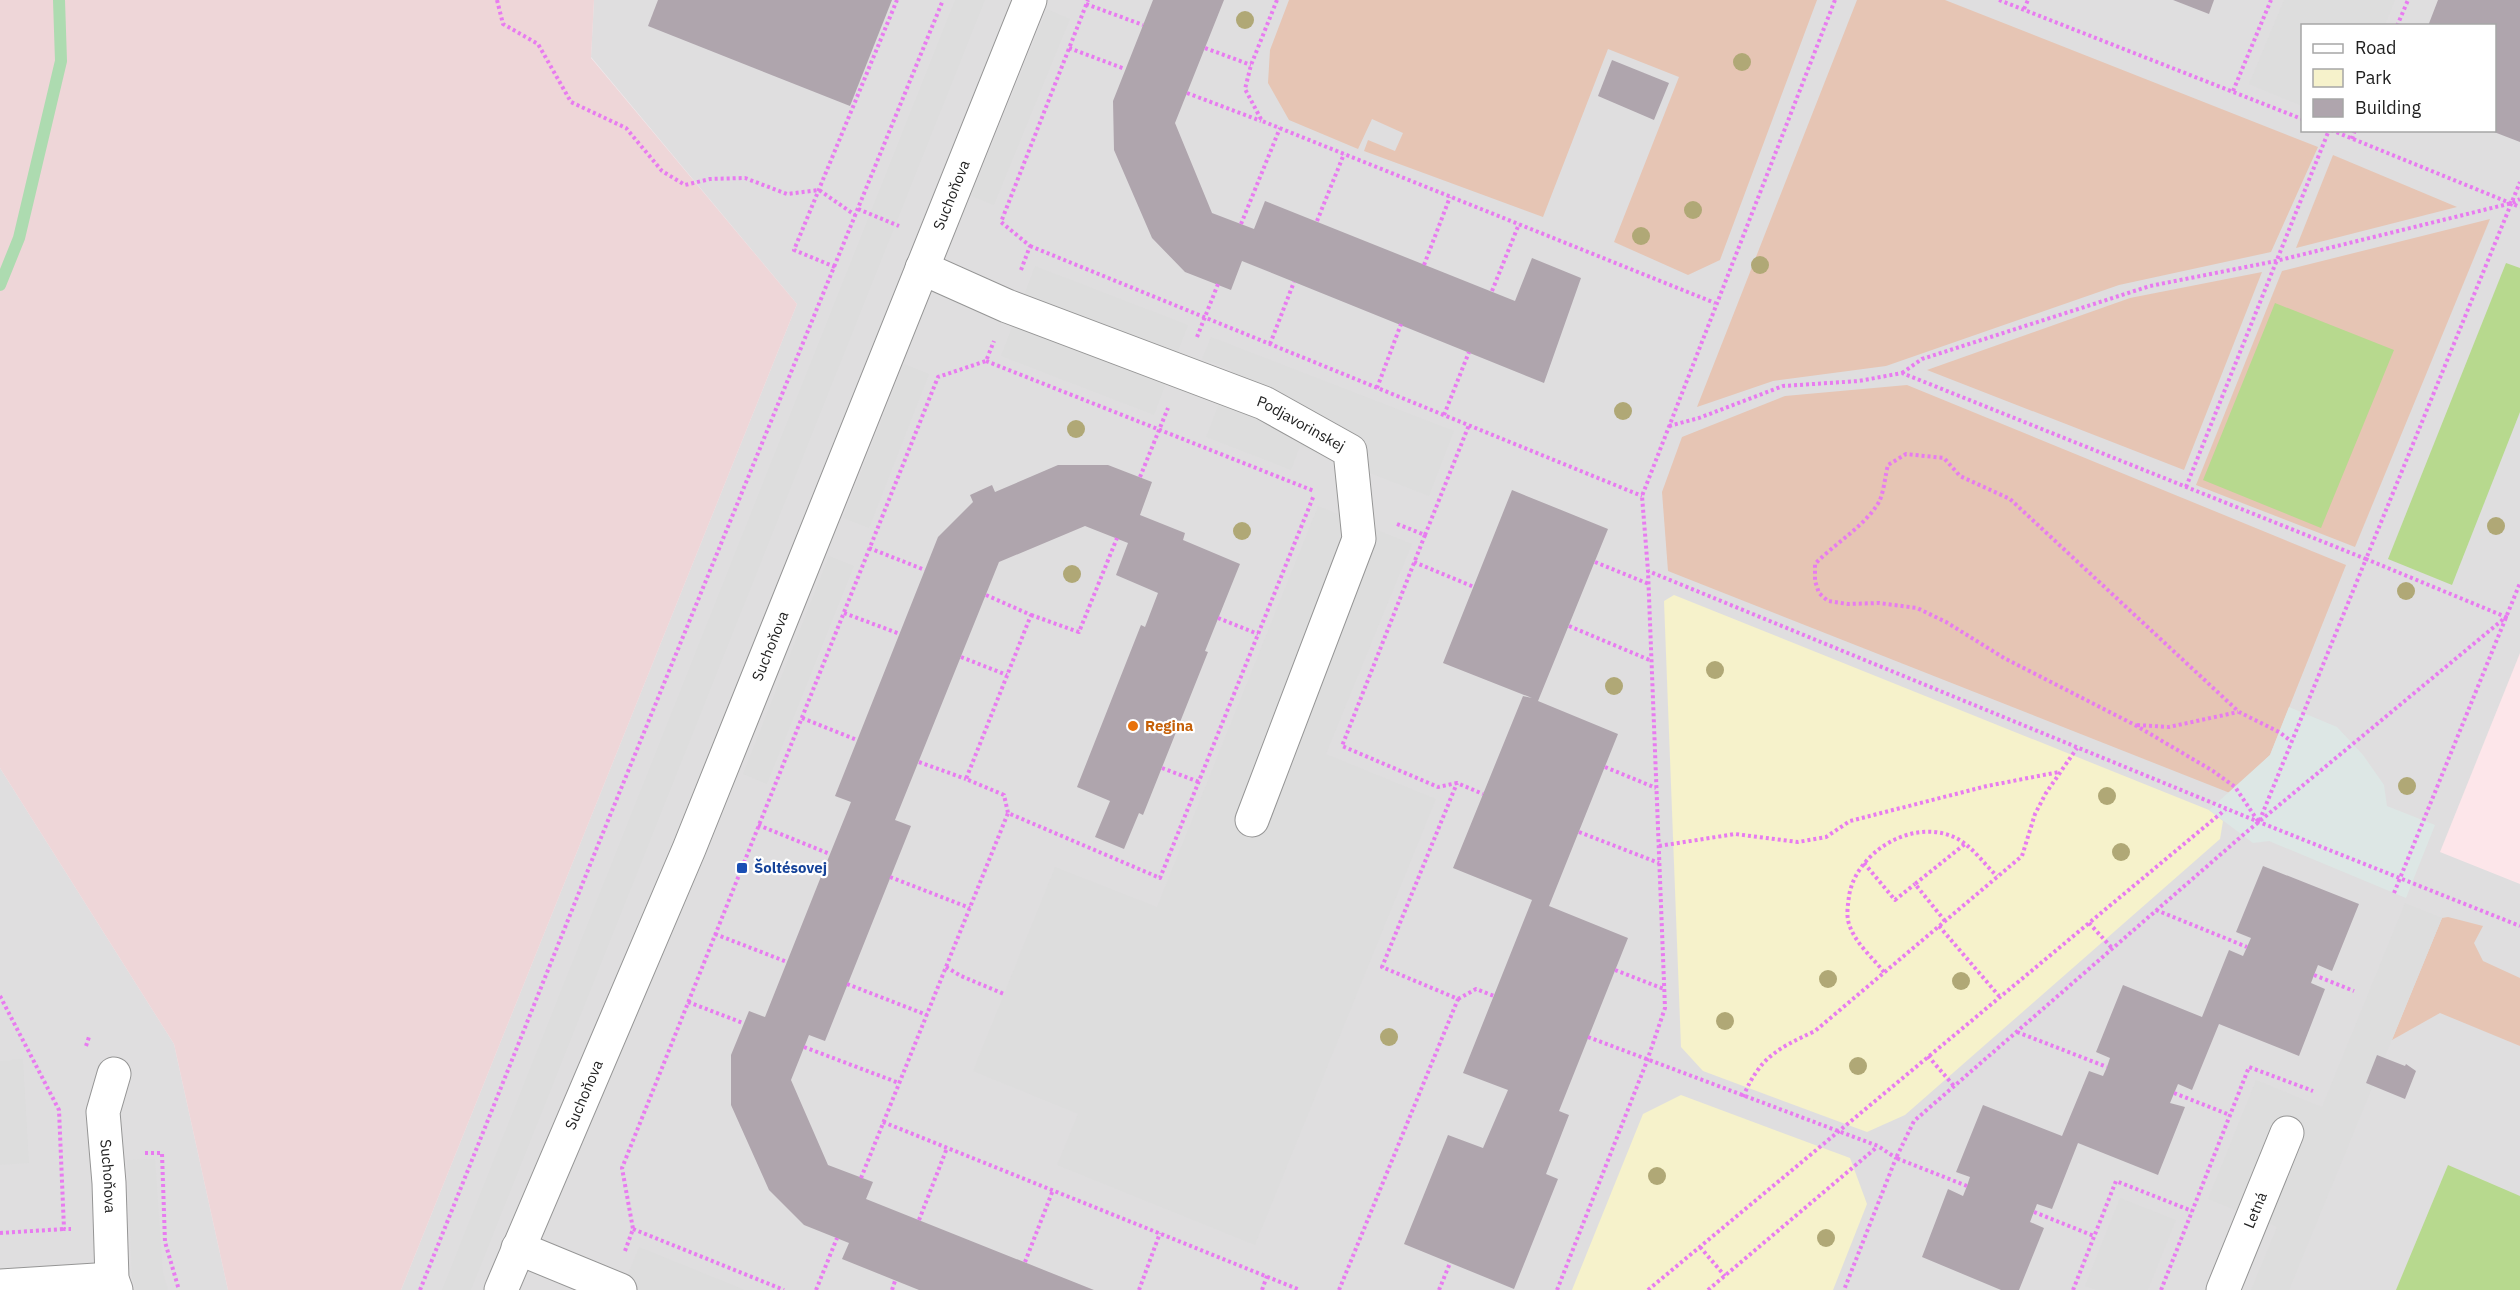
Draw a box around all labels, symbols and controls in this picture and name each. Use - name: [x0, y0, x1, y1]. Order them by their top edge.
- legend: [2301, 24, 2496, 132]
- text: Road: [2355, 36, 2396, 59]
- text: Park: [2355, 66, 2392, 89]
- text: Building: [2355, 96, 2422, 119]
- street label: Suchoňova: [929, 157, 974, 233]
- street label: Podjavorinskej: [1254, 391, 1349, 455]
- street label: Suchoňova: [747, 608, 793, 684]
- place label: Regina: [1145, 716, 1194, 735]
- marker: Regina: [1126, 719, 1140, 733]
- place label: Šoltésovej: [754, 858, 827, 877]
- marker: Šoltésovej: [735, 861, 749, 875]
- street label: Suchoňova: [560, 1057, 607, 1132]
- street label: Suchoňova: [96, 1139, 120, 1213]
- street label: Letná: [2239, 1189, 2271, 1231]

